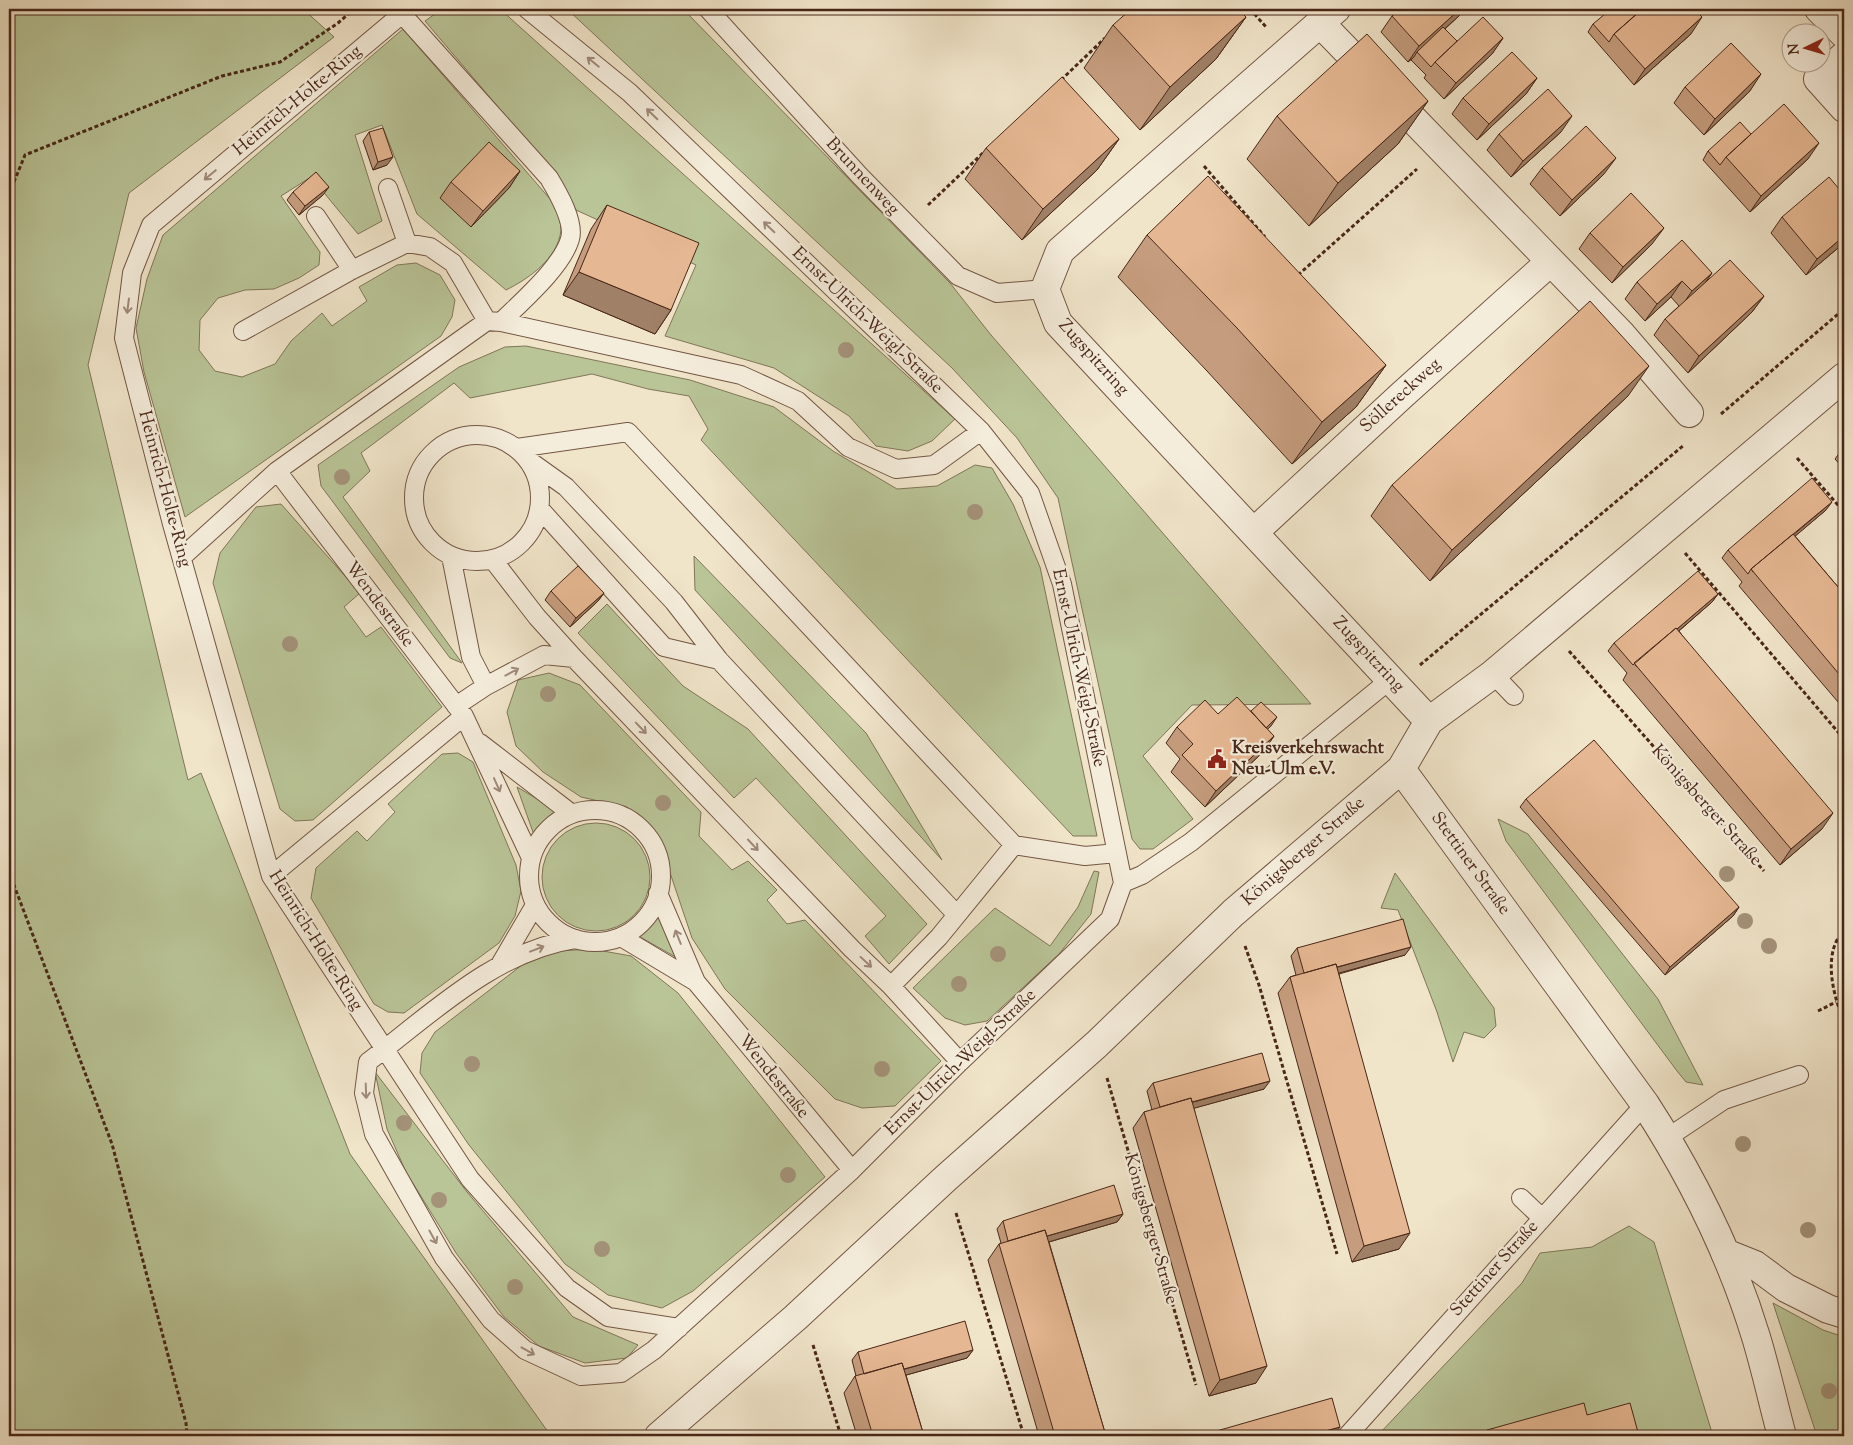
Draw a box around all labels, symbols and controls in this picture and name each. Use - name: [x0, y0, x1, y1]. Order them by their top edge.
- north arrow: [1780, 22, 1830, 72]
- street label: Heinrich-Holte-Ring: [228, 39, 368, 163]
- text: N: [1785, 43, 1805, 55]
- one-way arrow: [586, 57, 599, 68]
- one-way arrow: [646, 108, 659, 120]
- street label: Brunnenweg: [819, 132, 905, 222]
- one-way arrow: [204, 170, 217, 181]
- one-way arrow: [763, 221, 775, 233]
- street label: Ernst-Ulrich-Weigl-Straße: [785, 241, 949, 401]
- one-way arrow: [123, 298, 133, 314]
- street label: Zugspitzring: [1051, 314, 1135, 402]
- street label: Söllereckweg: [1355, 352, 1448, 440]
- street label: Heinrich-Holte-Ring: [131, 408, 197, 570]
- street label: Wendestraße: [338, 557, 420, 653]
- street label: Ernst-Ulrich-Weigl-Straße: [1044, 567, 1112, 769]
- street label: Zugspitzring: [1326, 611, 1410, 699]
- one-way arrow: [505, 666, 519, 676]
- one-way arrow: [635, 722, 647, 734]
- place label: Kreisverkehrswacht Neu-Ulm e.V.: [1232, 736, 1385, 783]
- street label: Königsberger Straße: [1644, 739, 1768, 873]
- public building icon: Kreisverkehrswacht Neu-Ulm e.V.: [1206, 748, 1228, 770]
- one-way arrow: [493, 777, 503, 792]
- street label: Königsberger Straße: [1237, 791, 1371, 913]
- street label: Stettiner Straße: [1424, 807, 1516, 921]
- one-way arrow: [747, 839, 759, 852]
- street label: Heinrich-Holte-Ring: [261, 866, 369, 1016]
- one-way arrow: [673, 930, 682, 945]
- one-way arrow: [529, 944, 545, 953]
- one-way arrow: [859, 956, 872, 968]
- street label: Ernst-Ulrich-Weigl-Straße: [879, 983, 1043, 1143]
- street label: Wendestraße: [731, 1029, 815, 1125]
- one-way arrow: [361, 1082, 370, 1098]
- street label: Königsberger Straße: [1116, 1150, 1184, 1308]
- street label: Stettiner Straße: [1445, 1215, 1545, 1323]
- one-way arrow: [428, 1229, 438, 1243]
- one-way arrow: [521, 1346, 536, 1356]

